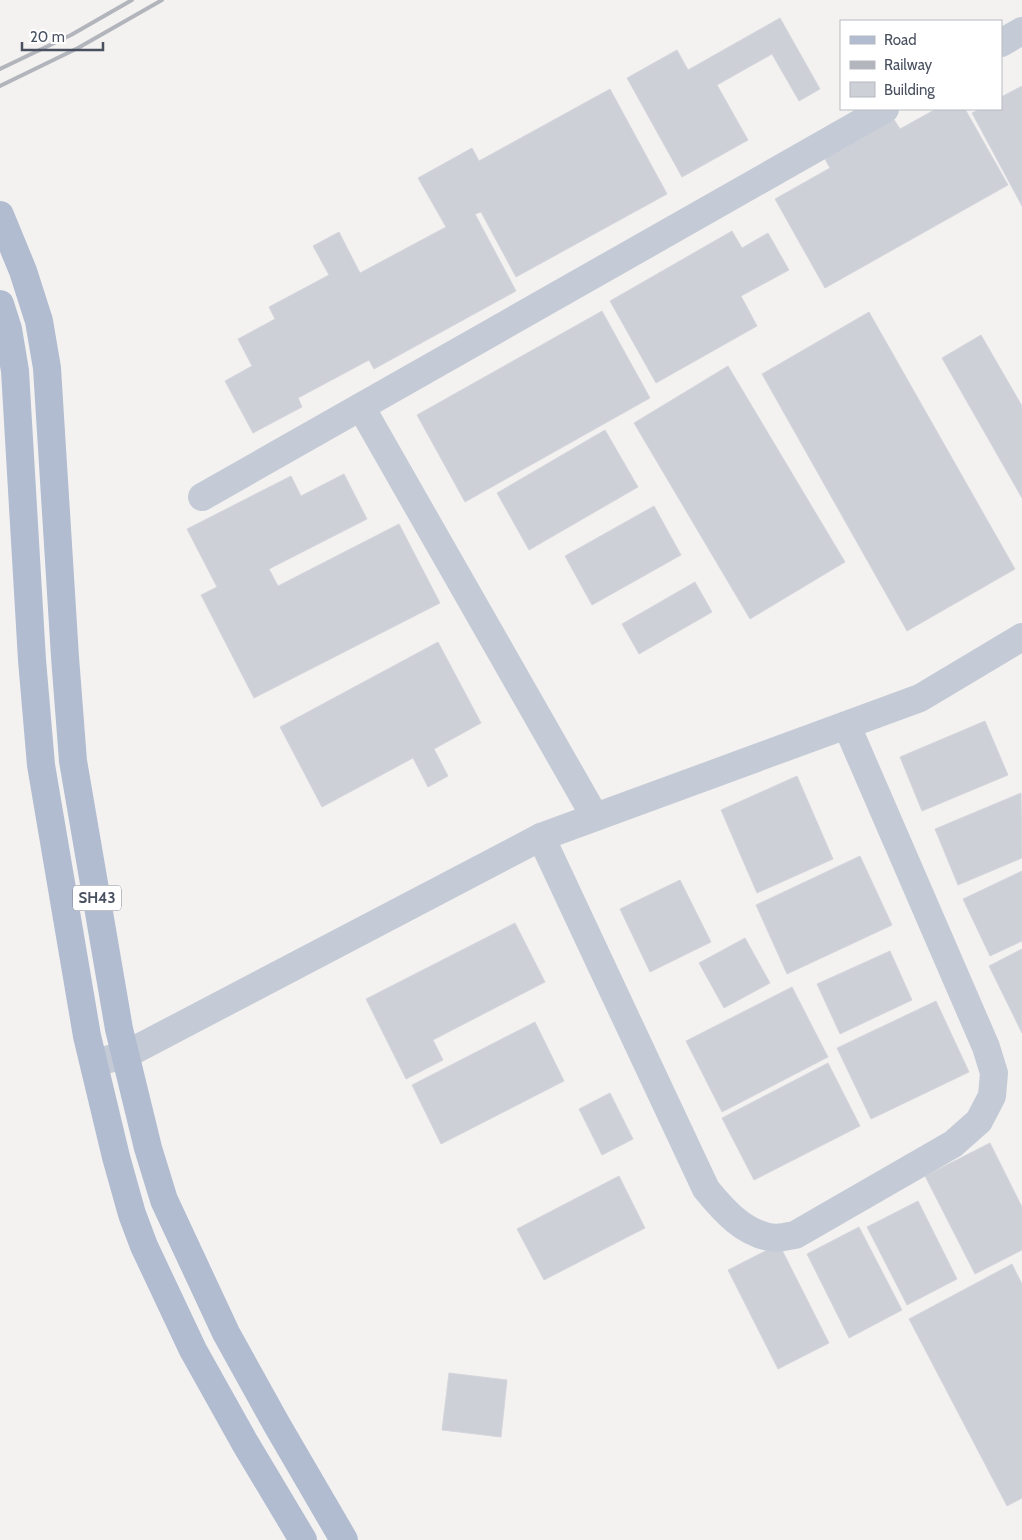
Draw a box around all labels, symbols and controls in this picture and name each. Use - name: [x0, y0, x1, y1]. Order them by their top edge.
- scale bar: [22, 20, 104, 52]
- legend: [840, 20, 1002, 110]
- text: 20 m: [30, 28, 65, 46]
- text: Road: [884, 31, 917, 49]
- text: Railway: [884, 56, 933, 74]
- text: Building: [884, 81, 935, 99]
- road number: SH43: [73, 886, 121, 910]

